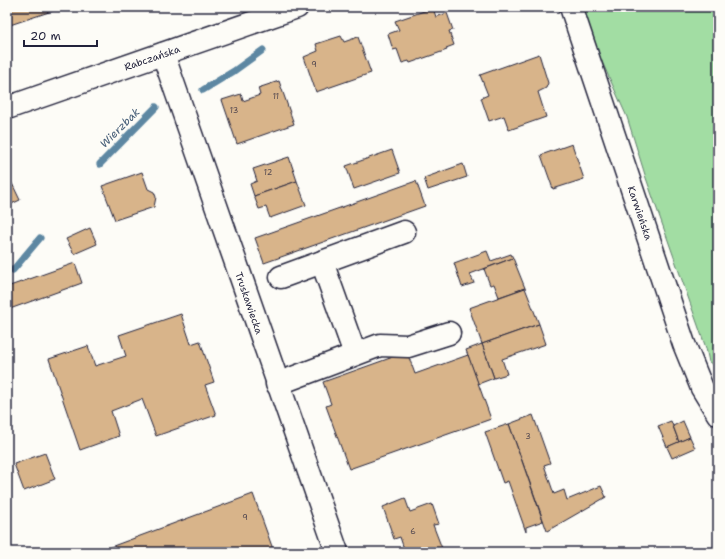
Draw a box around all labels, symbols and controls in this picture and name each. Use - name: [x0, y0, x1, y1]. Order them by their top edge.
- scale bar: [24, 22, 97, 48]
- text: 20 m: [30, 28, 61, 44]
- street label: Rabczańska: [122, 42, 182, 74]
- house number: 9: [311, 59, 317, 70]
- house number: 11: [273, 91, 279, 102]
- water label: Wierzbak: [97, 104, 144, 151]
- house number: 13: [230, 105, 238, 116]
- house number: 12: [264, 167, 273, 178]
- street label: Karwieńska: [625, 184, 656, 242]
- street label: Truskawiecka: [232, 270, 266, 337]
- house number: 3: [525, 431, 531, 442]
- house number: 9: [242, 512, 248, 523]
- house number: 6: [410, 526, 416, 537]

